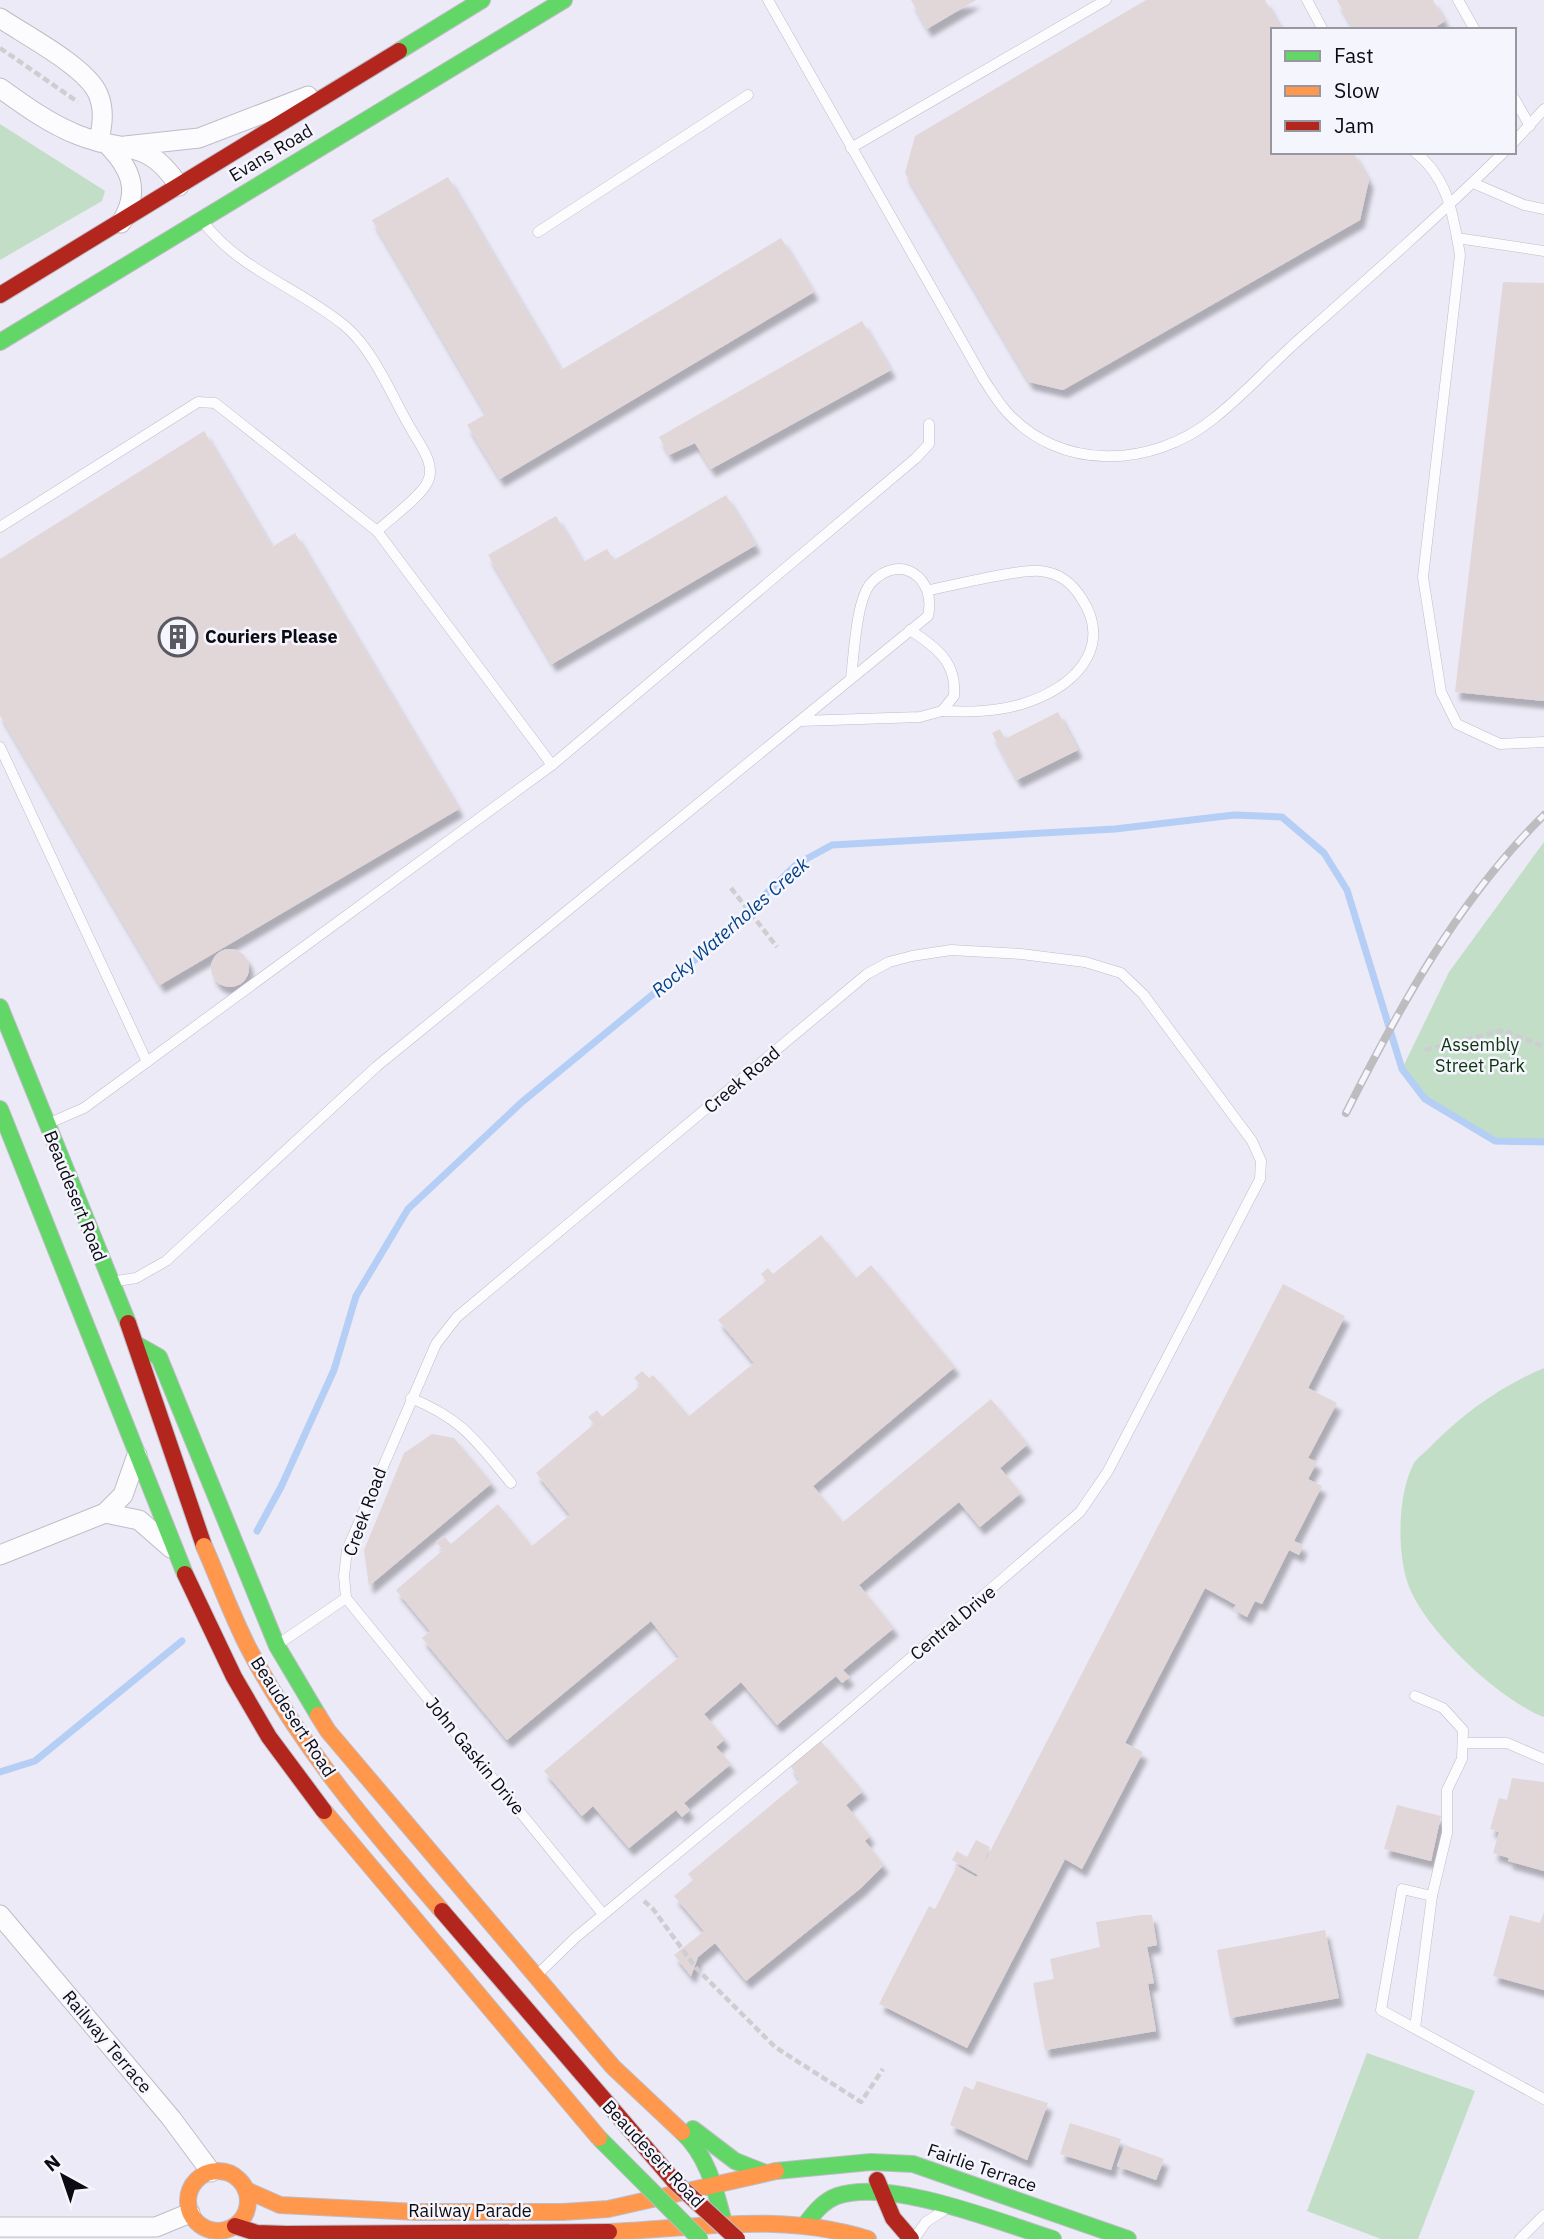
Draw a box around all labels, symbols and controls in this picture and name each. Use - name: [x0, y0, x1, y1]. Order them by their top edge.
- legend: [1271, 28, 1516, 154]
- text: Fast: [1334, 41, 1374, 69]
- text: Slow: [1334, 76, 1380, 104]
- text: Jam: [1334, 111, 1374, 139]
- street label: Evans Road: [225, 119, 317, 186]
- building icon: Couriers Please: [157, 616, 199, 658]
- place label: Couriers Please: [205, 625, 338, 648]
- water label: Rocky Waterholes Creek: [646, 851, 815, 1002]
- park label: Assembly Street Park: [1435, 1033, 1526, 1077]
- street label: Creek Road: [699, 1041, 785, 1118]
- street label: Beaudesert Road: [39, 1127, 112, 1265]
- street label: Creek Road: [338, 1464, 391, 1559]
- street label: Central Drive: [905, 1580, 1000, 1665]
- street label: Beaudesert Road: [246, 1652, 341, 1781]
- street label: John Gaskin Drive: [421, 1692, 530, 1819]
- street label: Railway Terrace: [58, 1986, 157, 2098]
- street label: Beaudesert Road: [598, 2095, 709, 2212]
- street label: Fairlie Terrace: [924, 2138, 1040, 2197]
- north arrow: [28, 2141, 98, 2211]
- text: N: [39, 2149, 65, 2177]
- street label: Railway Parade: [408, 2199, 532, 2222]

